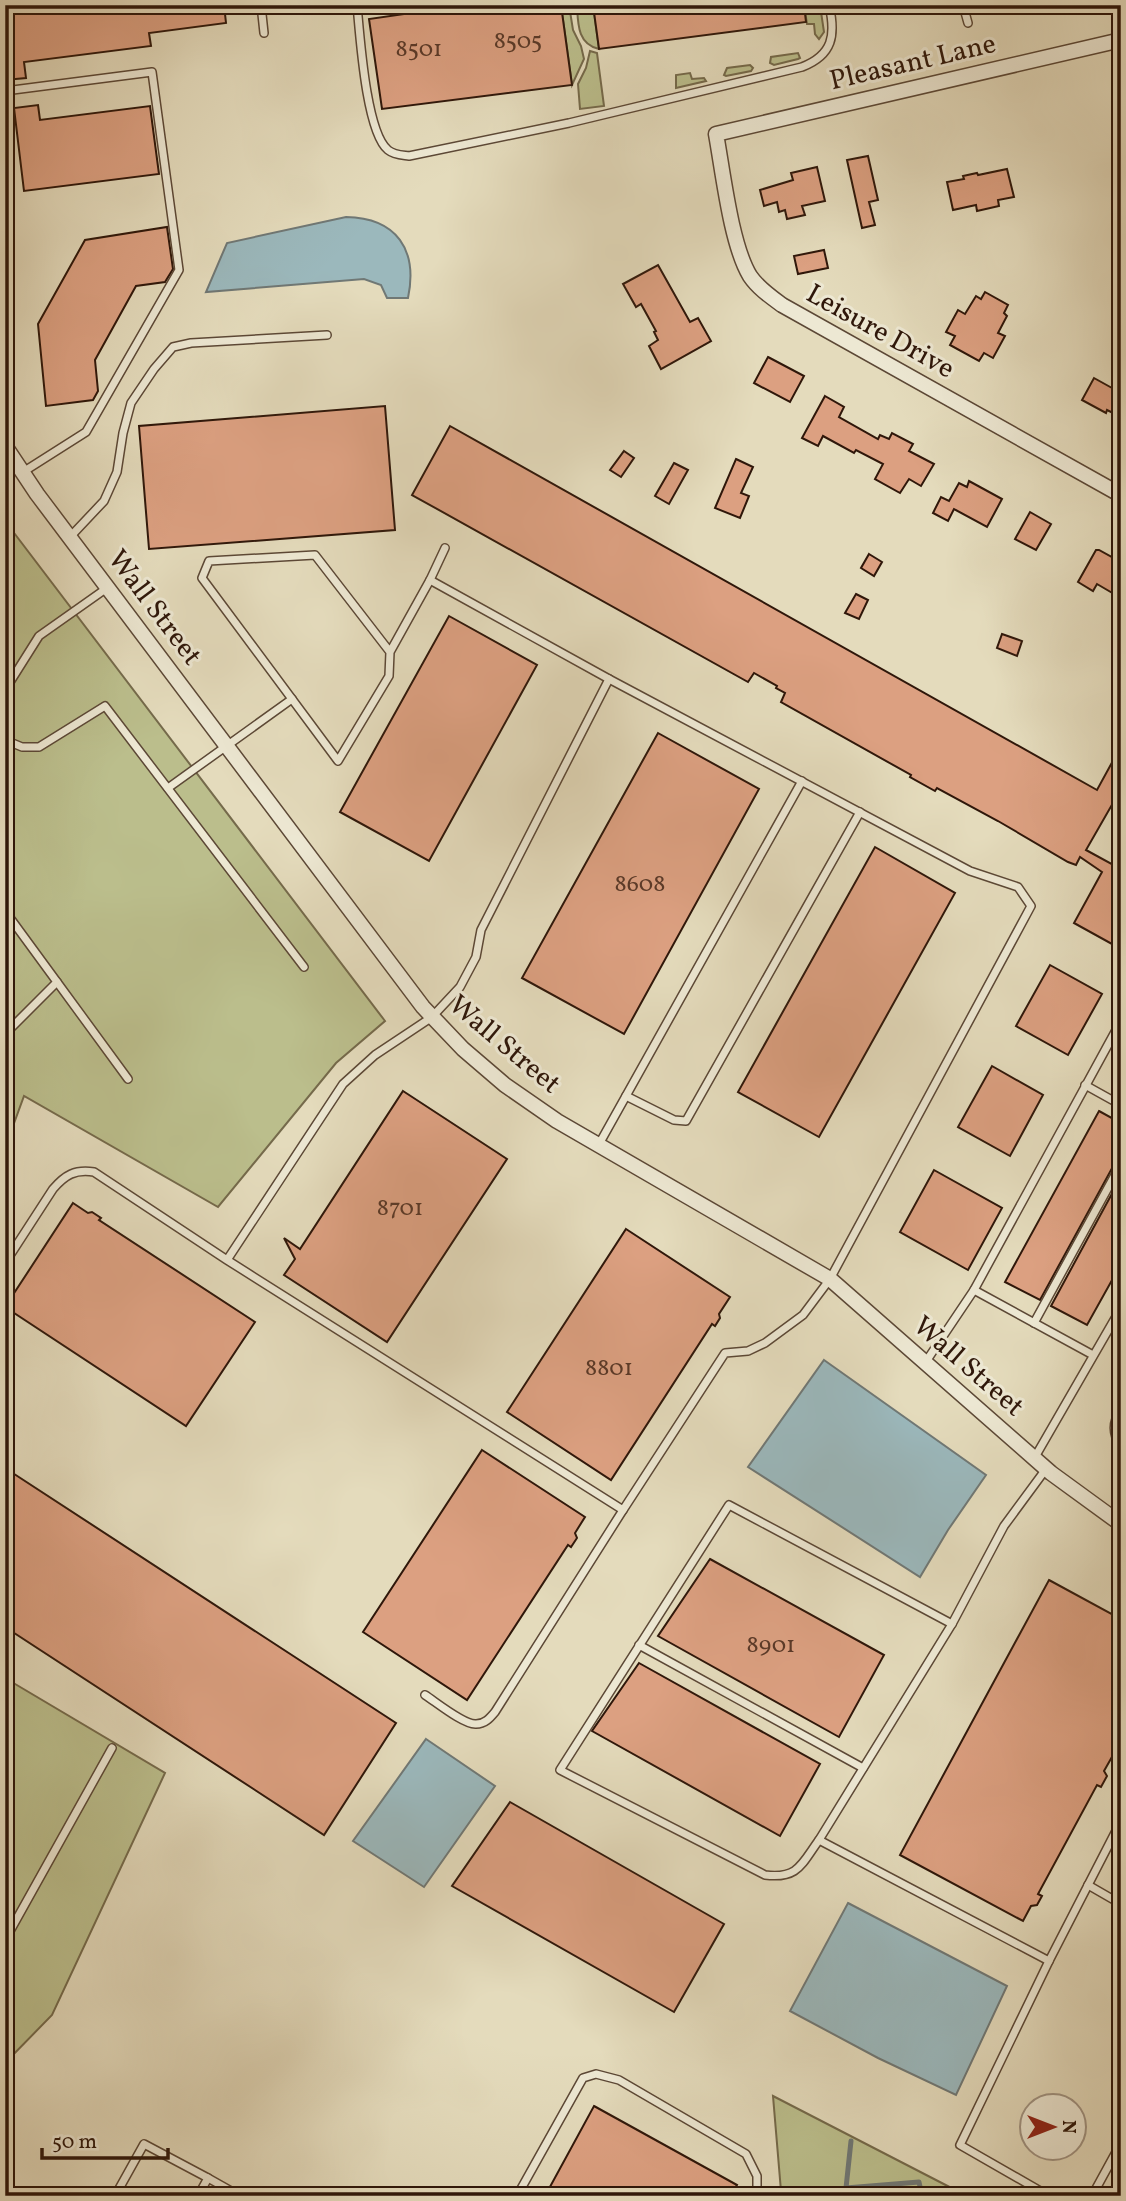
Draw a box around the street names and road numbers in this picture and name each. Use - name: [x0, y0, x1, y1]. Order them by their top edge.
- street label: Pleasant Lane: [826, 25, 1000, 101]
- street label: Leisure Drive: [799, 275, 961, 389]
- street label: Wall Street: [98, 542, 210, 674]
- street label: Wall Street: [439, 986, 569, 1104]
- street label: Wall Street: [904, 1308, 1032, 1426]

